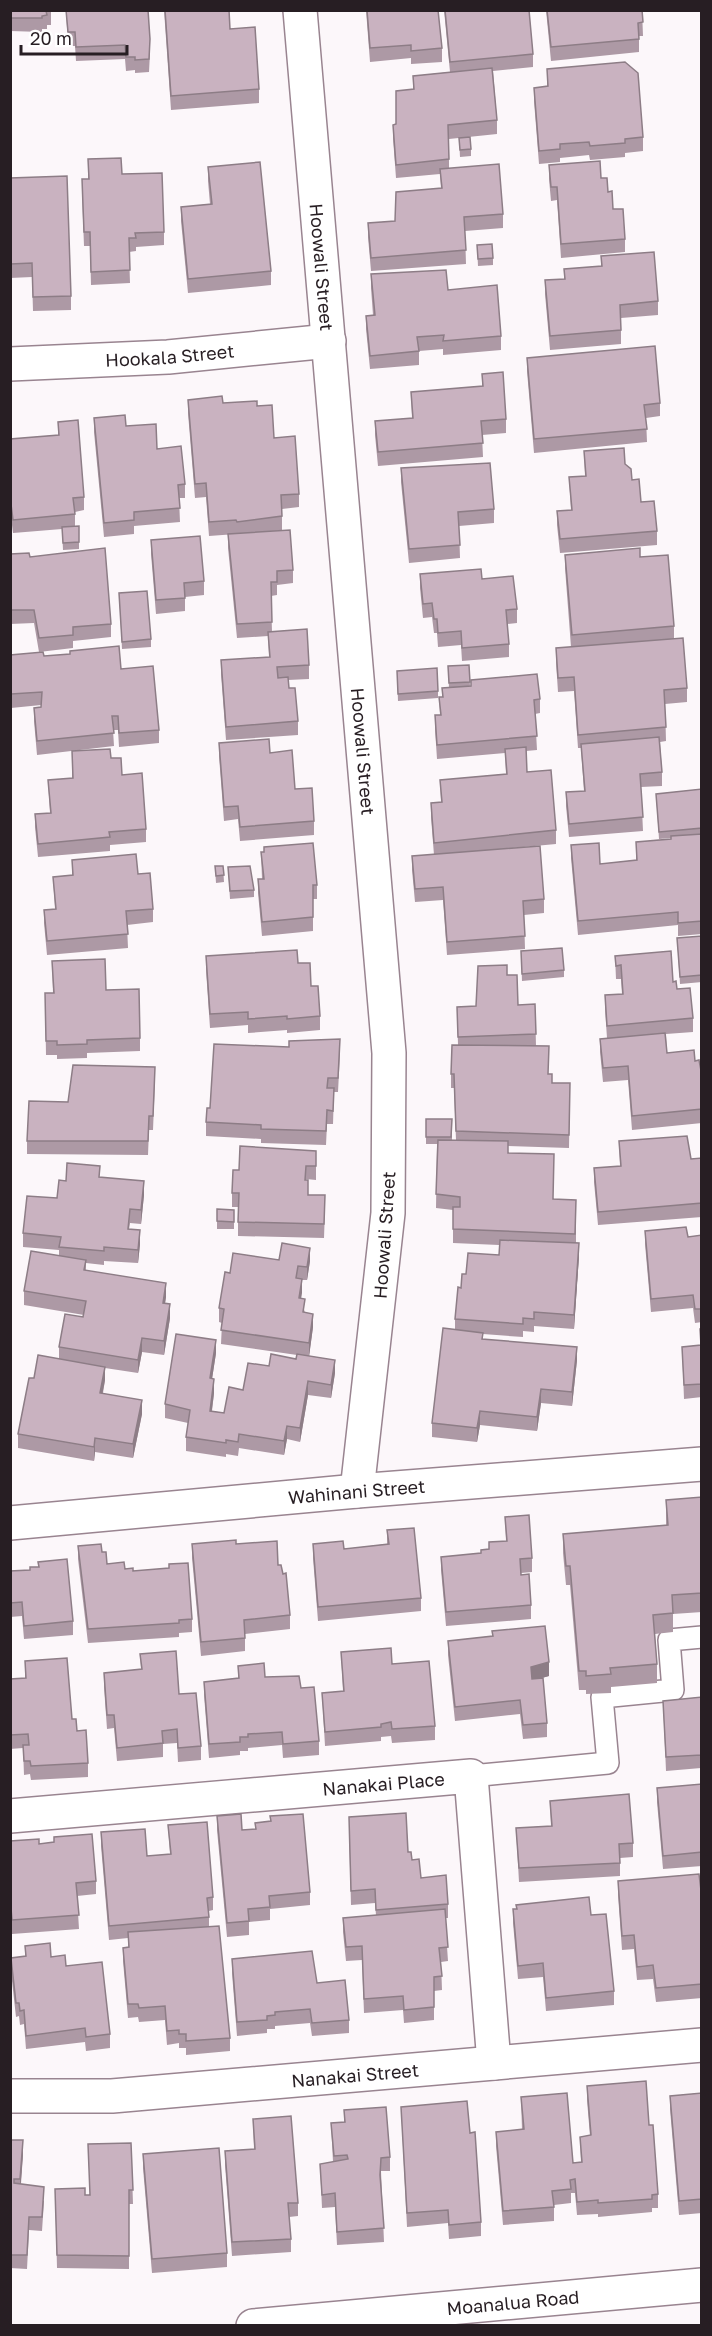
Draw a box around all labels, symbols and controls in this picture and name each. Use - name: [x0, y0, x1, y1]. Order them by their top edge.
- scale bar: [21, 18, 128, 56]
- text: 20 m: [30, 27, 72, 49]
- street label: Hoowali Street: [306, 202, 338, 332]
- street label: Hookala Street: [105, 339, 235, 371]
- street label: Hoowali Street: [347, 687, 380, 816]
- street label: Hoowali Street: [369, 1170, 399, 1300]
- street label: Wahinani Street: [287, 1475, 426, 1508]
- street label: Nanakai Place: [322, 1767, 446, 1800]
- street label: Nanakai Street: [290, 2059, 420, 2091]
- street label: Moanalua Road: [446, 2285, 580, 2319]

